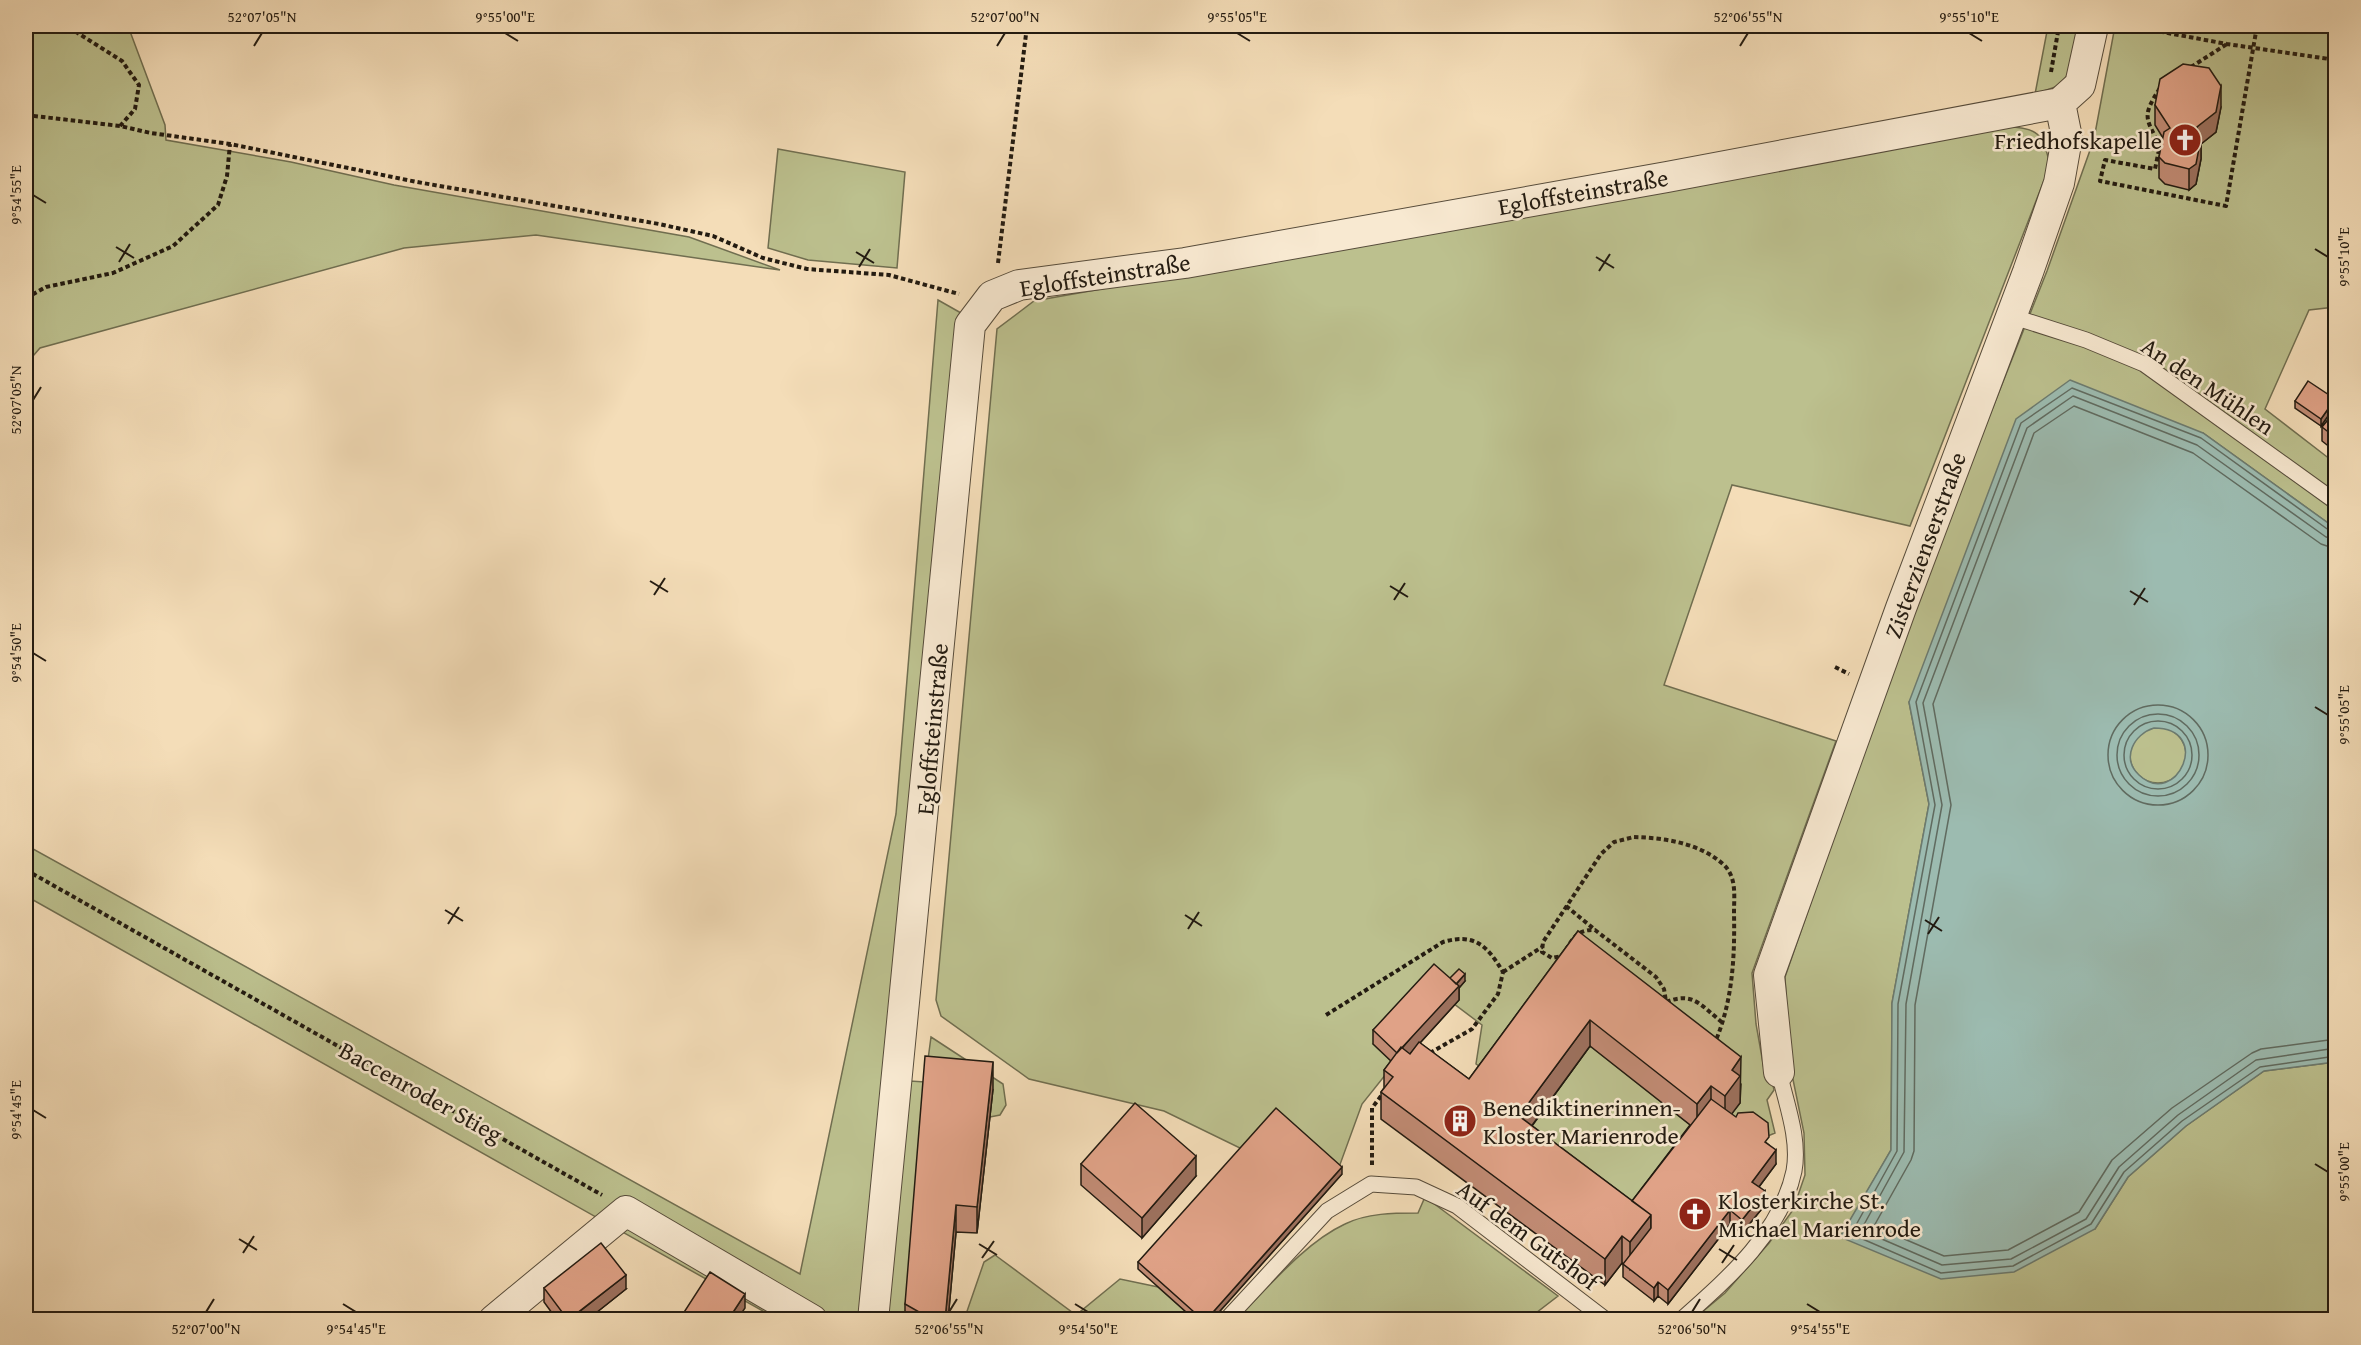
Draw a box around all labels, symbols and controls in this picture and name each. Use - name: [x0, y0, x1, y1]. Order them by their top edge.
- text: 52°07'05"N: [228, 6, 297, 27]
- text: 9°55'00"E: [475, 6, 535, 27]
- text: 52°07'00"N: [971, 6, 1040, 27]
- text: 9°55'05"E: [1207, 6, 1267, 27]
- text: 52°06'55"N: [1714, 6, 1783, 27]
- text: 9°55'10"E: [1939, 6, 1999, 27]
- church icon: Friedhofskapelle: [2167, 122, 2203, 158]
- place label: Friedhofskapelle: [1994, 123, 2162, 158]
- street label: Egloffsteinstraße: [1495, 160, 1671, 224]
- text: 9°54'55"E: [5, 165, 26, 225]
- text: 9°55'10"E: [2333, 227, 2354, 287]
- street label: Egloffsteinstraße: [1017, 244, 1193, 306]
- street label: An den Mühlen: [2134, 328, 2282, 444]
- text: 52°07'05"N: [5, 365, 26, 434]
- street label: Zisterzienserstraße: [1875, 447, 1975, 643]
- text: 9°54'50"E: [5, 623, 26, 683]
- street label: Egloffsteinstraße: [907, 642, 957, 816]
- text: 9°55'05"E: [2333, 685, 2354, 745]
- street label: Baccenroder Stieg: [333, 1033, 509, 1151]
- text: 9°54'45"E: [5, 1080, 26, 1140]
- place label: Benediktinerinnen- Kloster Marienrode: [1483, 1090, 1681, 1153]
- building icon: Benediktinerinnen- Kloster Marienrode: [1442, 1103, 1478, 1139]
- text: 9°55'00"E: [2333, 1142, 2354, 1202]
- street label: Auf dem Gutshof: [1450, 1171, 1608, 1300]
- place label: Klosterkirche St. Michael Marienrode: [1718, 1183, 1921, 1246]
- church icon: Klosterkirche St. Michael Marienrode: [1677, 1196, 1713, 1232]
- text: 52°07'00"N: [172, 1318, 241, 1339]
- text: 9°54'45"E: [326, 1318, 386, 1339]
- text: 52°06'55"N: [915, 1318, 984, 1339]
- text: 9°54'50"E: [1058, 1318, 1118, 1339]
- text: 52°06'50"N: [1658, 1318, 1727, 1339]
- text: 9°54'55"E: [1790, 1318, 1850, 1339]

